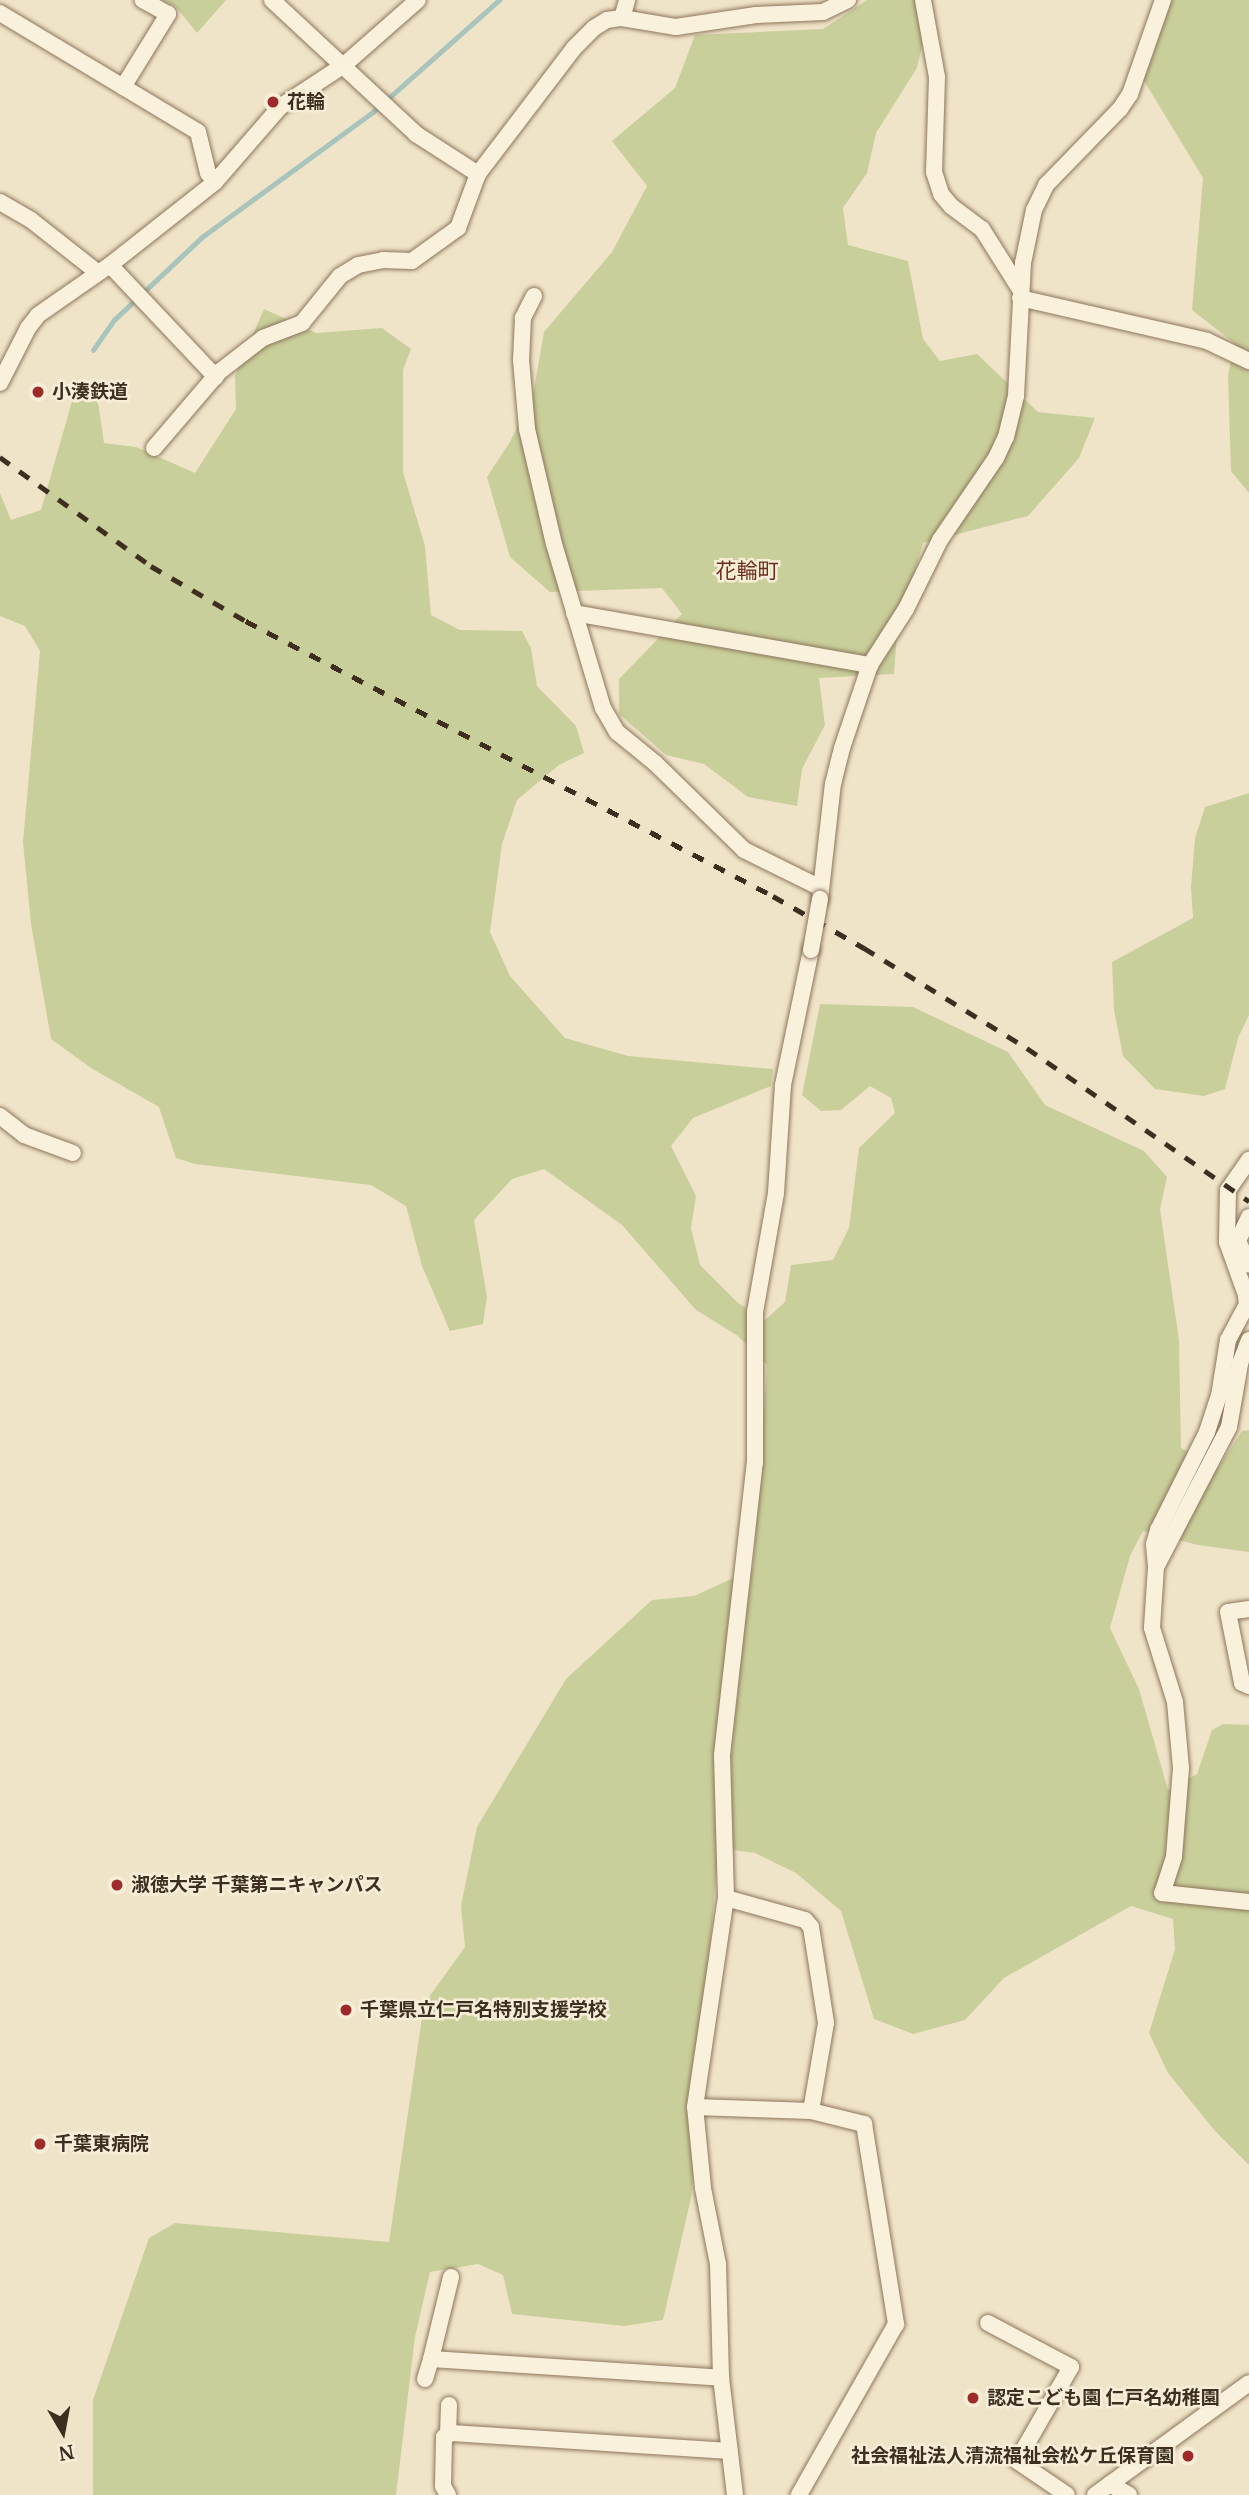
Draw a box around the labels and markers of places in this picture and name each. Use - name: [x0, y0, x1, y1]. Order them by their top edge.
- place label: 花輪: [287, 91, 325, 113]
- marker: 花輪: [265, 94, 281, 110]
- place label: 小湊鉄道: [52, 381, 128, 403]
- marker: 小湊鉄道: [30, 384, 46, 400]
- place label: 淑徳大学 千葉第ニキャンパス: [131, 1874, 383, 1896]
- marker: 淑徳大学 千葉第ニキャンパス: [109, 1877, 125, 1893]
- place label: 千葉県立仁戸名特別支援学校: [360, 1999, 607, 2021]
- marker: 千葉県立仁戸名特別支援学校: [338, 2002, 354, 2018]
- place label: 千葉東病院: [54, 2133, 149, 2155]
- marker: 千葉東病院: [32, 2136, 48, 2152]
- place label: 認定こども園 仁戸名幼稚園: [987, 2387, 1220, 2409]
- marker: 認定こども園 仁戸名幼稚園: [965, 2390, 981, 2406]
- place label: 社会福祉法人清流福祉会松ケ丘保育園: [851, 2445, 1174, 2467]
- marker: 社会福祉法人清流福祉会松ケ丘保育園: [1180, 2448, 1196, 2464]

